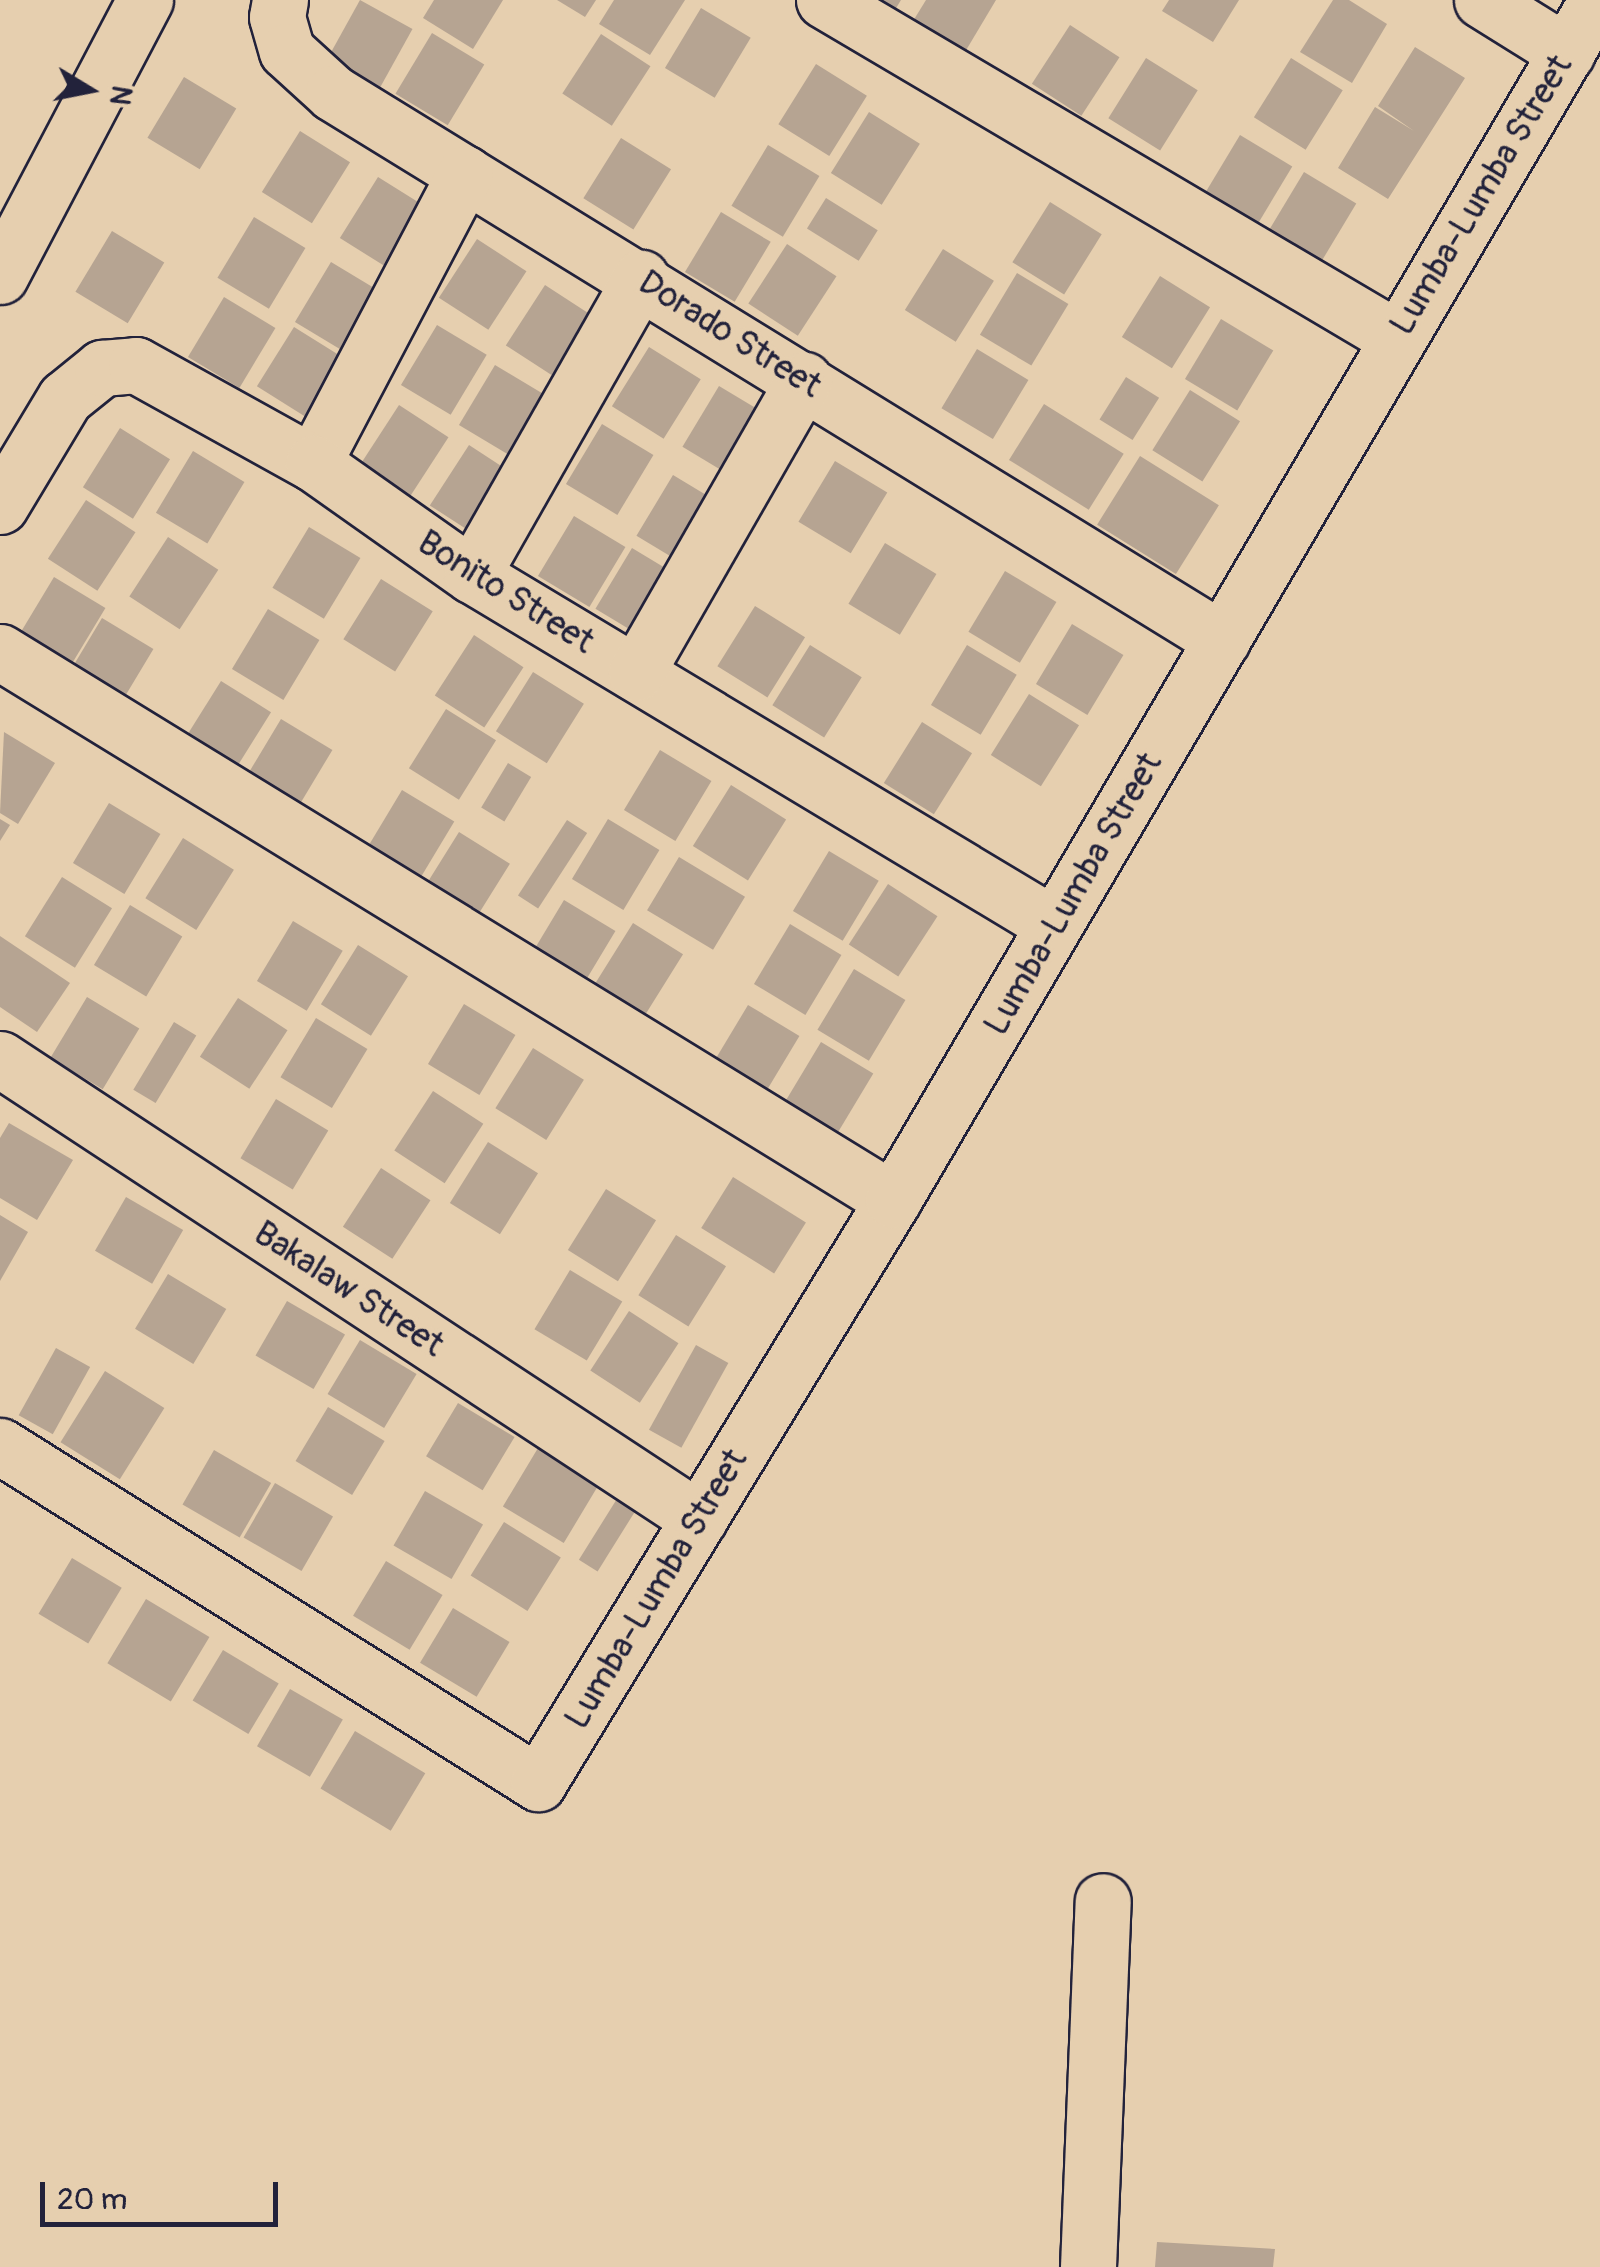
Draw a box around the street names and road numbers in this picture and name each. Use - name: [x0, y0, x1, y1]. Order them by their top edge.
- street label: Lumba-Lumba Street: [1381, 47, 1581, 343]
- street label: Dorado Street: [631, 261, 829, 407]
- street label: Bonito Street: [410, 521, 602, 663]
- street label: Lumba-Lumba Street: [975, 745, 1171, 1043]
- street label: Bakalaw Street: [246, 1212, 452, 1366]
- street label: Lumba-Lumba Street: [556, 1441, 756, 1737]

